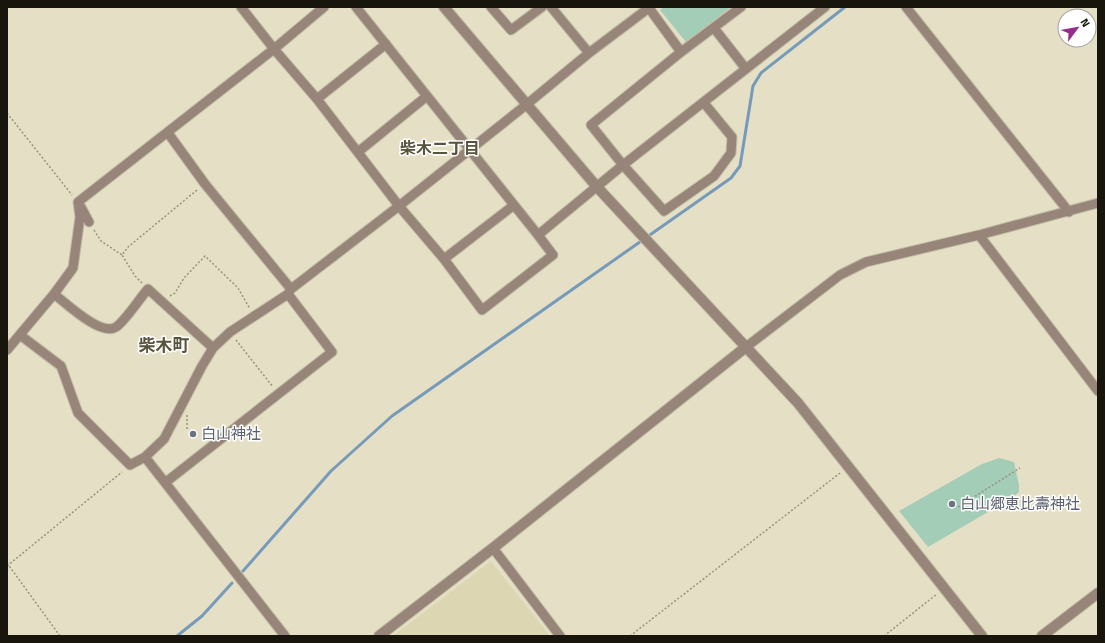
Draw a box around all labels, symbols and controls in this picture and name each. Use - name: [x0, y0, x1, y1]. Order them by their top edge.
- north arrow: [1057, 8, 1097, 48]
- text: N: [1077, 15, 1094, 30]
- district label: 柴木二丁目: [400, 136, 480, 160]
- district label: 柴木町: [139, 332, 190, 358]
- place label: 白山神社: [201, 422, 261, 445]
- marker: 白山神社: [188, 429, 198, 439]
- place label: 白山郷恵比壽神社: [960, 492, 1080, 515]
- marker: 白山郷恵比壽神社: [947, 499, 957, 509]

